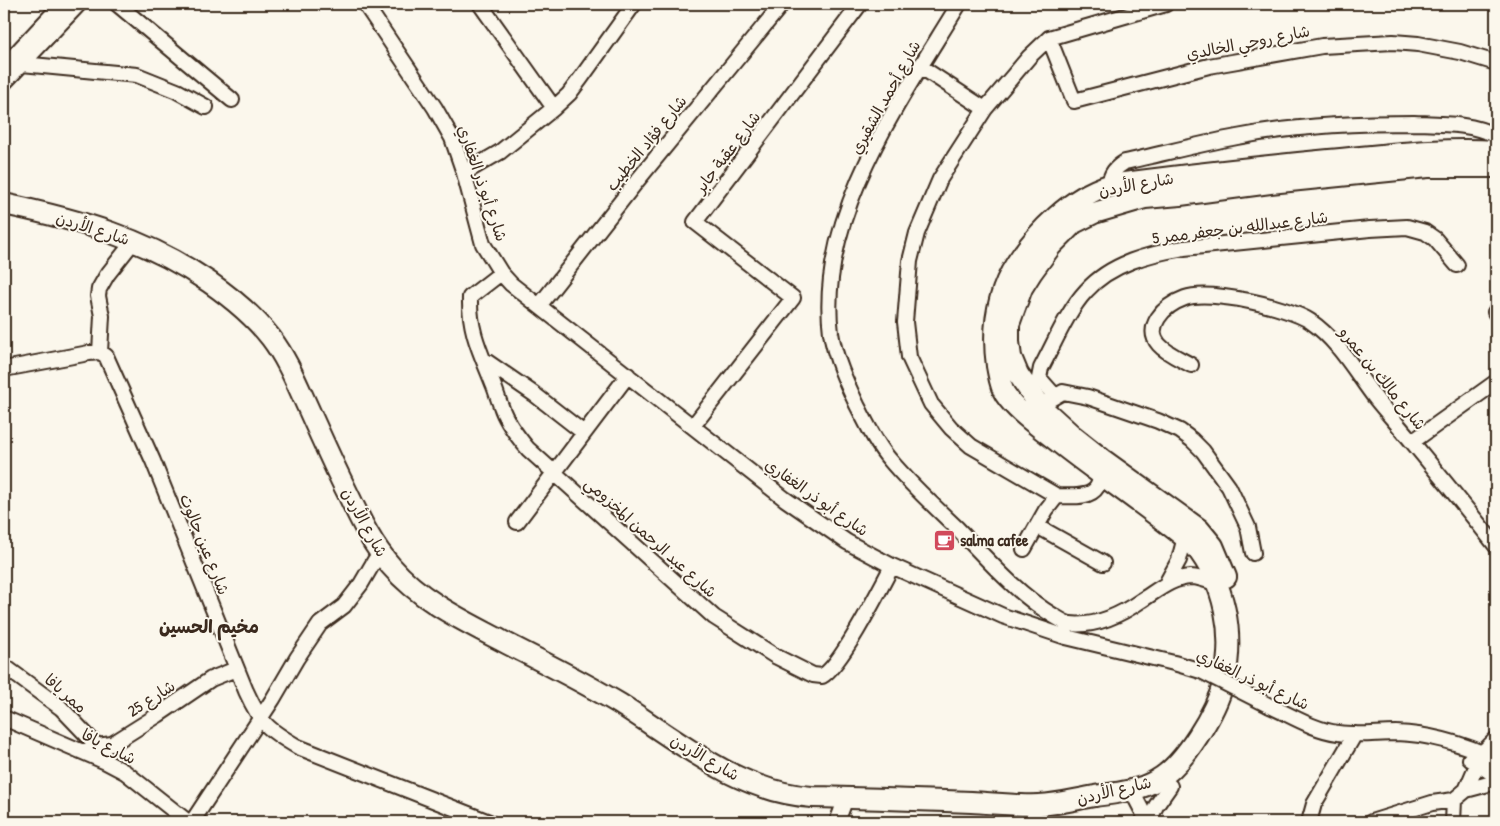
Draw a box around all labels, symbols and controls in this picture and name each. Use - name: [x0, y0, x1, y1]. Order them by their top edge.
- street label: شارع روحي الخالدي: [1184, 19, 1312, 69]
- street label: شارع أحمد الشقيري: [845, 36, 926, 158]
- street label: شارع فؤاد الخطيب: [601, 90, 692, 196]
- street label: شارع عقبة جابر: [688, 106, 766, 200]
- street label: شارع أبو ذر الغفاري: [452, 122, 513, 244]
- street label: شارع الأردن: [1097, 167, 1175, 202]
- street label: شارع عبدالله بن جعفر ممر 5: [1151, 205, 1329, 250]
- street label: شارع الأردن: [53, 206, 132, 251]
- street label: شارع مالك بن عمرو: [1332, 320, 1432, 435]
- street label: شارع أبو ذر الغفاري: [760, 453, 873, 542]
- street label: شارع عبد الرحمن المخزومي: [578, 472, 722, 605]
- street label: شارع الأردن: [336, 483, 393, 561]
- street label: شارع عين جالوت: [174, 490, 235, 598]
- cafe icon: salma cafee: [932, 528, 956, 552]
- place label: salma cafee: [960, 529, 1029, 551]
- district label: مخيم الحسين: [159, 614, 259, 641]
- street label: شارع أبو ذر الغفاري: [1193, 643, 1313, 716]
- street label: ممر يافا: [40, 668, 92, 718]
- street label: شارع 25: [123, 674, 180, 722]
- street label: شارع يافا: [78, 723, 140, 770]
- street label: شارع الأردن: [666, 728, 743, 786]
- street label: شارع الأردن: [1075, 771, 1154, 810]

